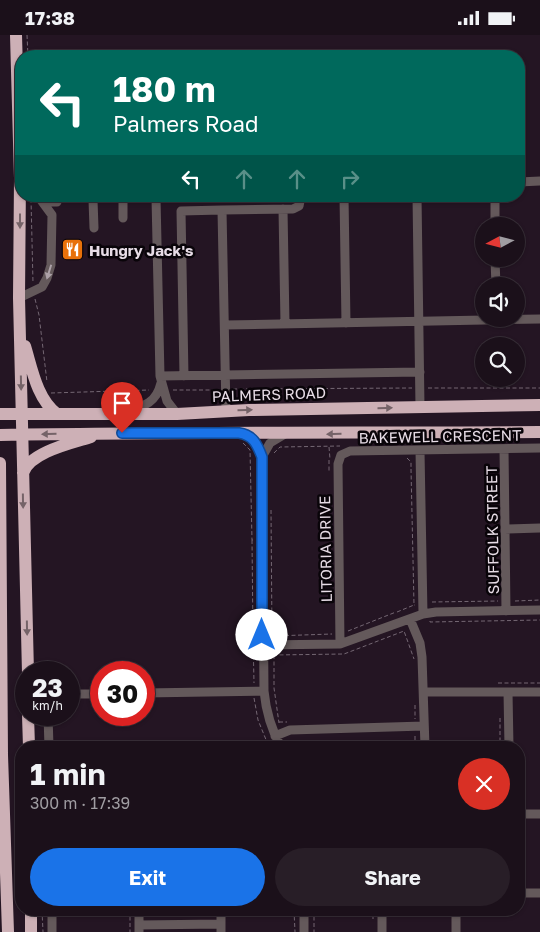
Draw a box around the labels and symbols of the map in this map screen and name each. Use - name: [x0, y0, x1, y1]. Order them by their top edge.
- one-way arrow: [16, 213, 24, 229]
- north arrow: [475, 217, 525, 267]
- restaurant icon: Hungry Jack's: [61, 238, 85, 262]
- place label: Hungry Jack's: [89, 241, 193, 259]
- one-way arrow: [44, 264, 52, 279]
- one-way arrow: [17, 376, 25, 392]
- pin: [101, 382, 143, 433]
- street label: PALMERS ROAD: [212, 383, 326, 405]
- one-way arrow: [377, 403, 393, 411]
- one-way arrow: [238, 406, 254, 414]
- street label: BAKEWELL CRESCENT: [358, 426, 522, 446]
- one-way arrow: [41, 430, 57, 438]
- one-way arrow: [326, 430, 342, 438]
- street label: SUFFOLK STREET: [482, 465, 502, 595]
- one-way arrow: [19, 493, 27, 509]
- street label: LITORIA DRIVE: [315, 496, 335, 602]
- position arrow: [235, 608, 287, 660]
- one-way arrow: [23, 620, 31, 636]
- speed limit sign: 30: [90, 661, 155, 726]

